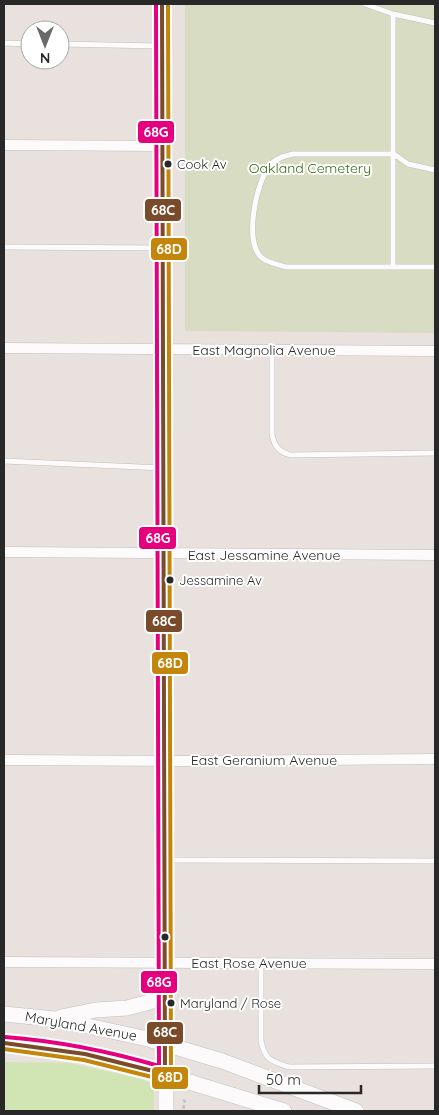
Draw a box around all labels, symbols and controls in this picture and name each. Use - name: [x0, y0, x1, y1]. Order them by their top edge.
- north arrow: [20, 20, 70, 70]
- text: N: [40, 49, 50, 67]
- line badge: 68G: [137, 120, 175, 144]
- text: 68G: [143, 123, 169, 141]
- place label: Cook Av: [177, 156, 227, 172]
- marker: Cook Av: [163, 159, 173, 169]
- park label: Oakland Cemetery: [249, 159, 371, 177]
- line badge: 68C: [144, 198, 182, 222]
- text: 68C: [151, 201, 175, 219]
- line badge: 68D: [150, 237, 188, 261]
- text: 68D: [156, 240, 182, 258]
- street label: East Magnolia Avenue: [192, 341, 336, 359]
- line badge: 68G: [138, 526, 177, 550]
- text: 68G: [145, 529, 171, 547]
- street label: East Jessamine Avenue: [188, 546, 340, 564]
- place label: Jessamine Av: [179, 572, 262, 588]
- marker: Jessamine Av: [165, 575, 175, 585]
- line badge: 68C: [145, 609, 183, 633]
- text: 68C: [152, 612, 176, 630]
- line badge: 68D: [151, 651, 189, 675]
- text: 68D: [157, 654, 183, 672]
- street label: East Geranium Avenue: [191, 751, 337, 769]
- unlabelled marker: [160, 932, 170, 942]
- street label: East Rose Avenue: [191, 954, 307, 972]
- line badge: 68G: [140, 970, 178, 994]
- text: 68G: [146, 973, 172, 991]
- place label: Maryland / Rose: [180, 995, 281, 1011]
- marker: Maryland / Rose: [166, 998, 176, 1008]
- street label: Maryland Avenue: [24, 1007, 138, 1045]
- line badge: 68C: [146, 1021, 184, 1045]
- text: 68C: [153, 1023, 177, 1041]
- scale bar: [259, 1062, 362, 1094]
- line badge: 68D: [151, 1066, 189, 1090]
- text: 68D: [157, 1068, 183, 1086]
- text: 50 m: [266, 1070, 301, 1089]

